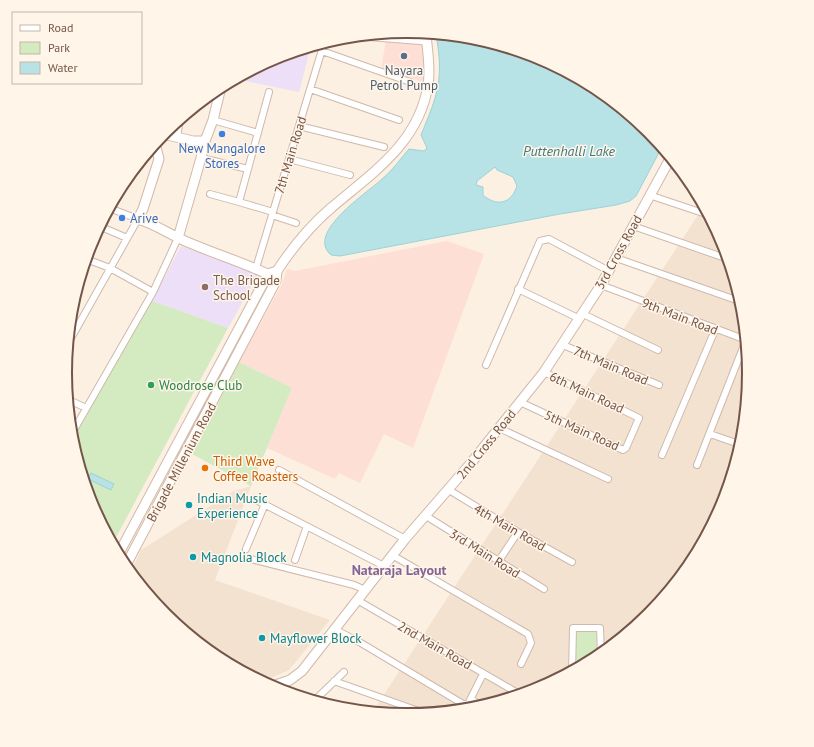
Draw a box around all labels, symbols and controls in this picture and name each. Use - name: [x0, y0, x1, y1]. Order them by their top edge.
- legend: [12, 12, 142, 84]
- text: Road: [48, 20, 73, 35]
- text: Park: [48, 40, 70, 55]
- marker: Nayara Petrol Pump: [399, 51, 409, 61]
- text: Water: [48, 60, 78, 75]
- place label: Nayara Petrol Pump: [370, 62, 438, 94]
- street label: 7th Main Road: [271, 114, 310, 196]
- marker: New Mangalore Stores: [217, 129, 227, 139]
- place label: New Mangalore Stores: [179, 140, 265, 172]
- water label: Puttenhalli Lake: [523, 142, 615, 160]
- place label: Arive: [130, 210, 158, 227]
- street label: 3rd Cross Road: [591, 212, 646, 292]
- marker: Arive: [117, 213, 127, 223]
- place label: The Brigade School: [213, 272, 280, 304]
- marker: The Brigade School: [200, 282, 210, 292]
- street label: 9th Main Road: [639, 294, 720, 339]
- street label: 7th Main Road: [571, 342, 651, 389]
- street label: 6th Main Road: [547, 368, 627, 417]
- place label: Woodrose Club: [159, 377, 242, 394]
- marker: Woodrose Club: [146, 380, 156, 390]
- street label: Brigade Millenium Road: [143, 399, 220, 525]
- street label: 2nd Cross Road: [453, 406, 520, 483]
- street label: 5th Main Road: [542, 406, 622, 455]
- place label: Third Wave Coffee Roasters: [213, 453, 298, 485]
- marker: Third Wave Coffee Roasters: [200, 463, 210, 473]
- place label: Indian Music Experience: [197, 490, 268, 522]
- marker: Indian Music Experience: [184, 500, 194, 510]
- street label: 4th Main Road: [471, 500, 549, 555]
- street label: 3rd Main Road: [446, 525, 523, 582]
- place label: Magnolia Block: [201, 549, 287, 566]
- marker: Magnolia Block: [188, 552, 198, 562]
- district label: Nataraja Layout: [352, 561, 446, 579]
- street label: 2nd Main Road: [395, 617, 475, 674]
- place label: Mayflower Block: [270, 630, 362, 647]
- marker: Mayflower Block: [257, 633, 267, 643]

